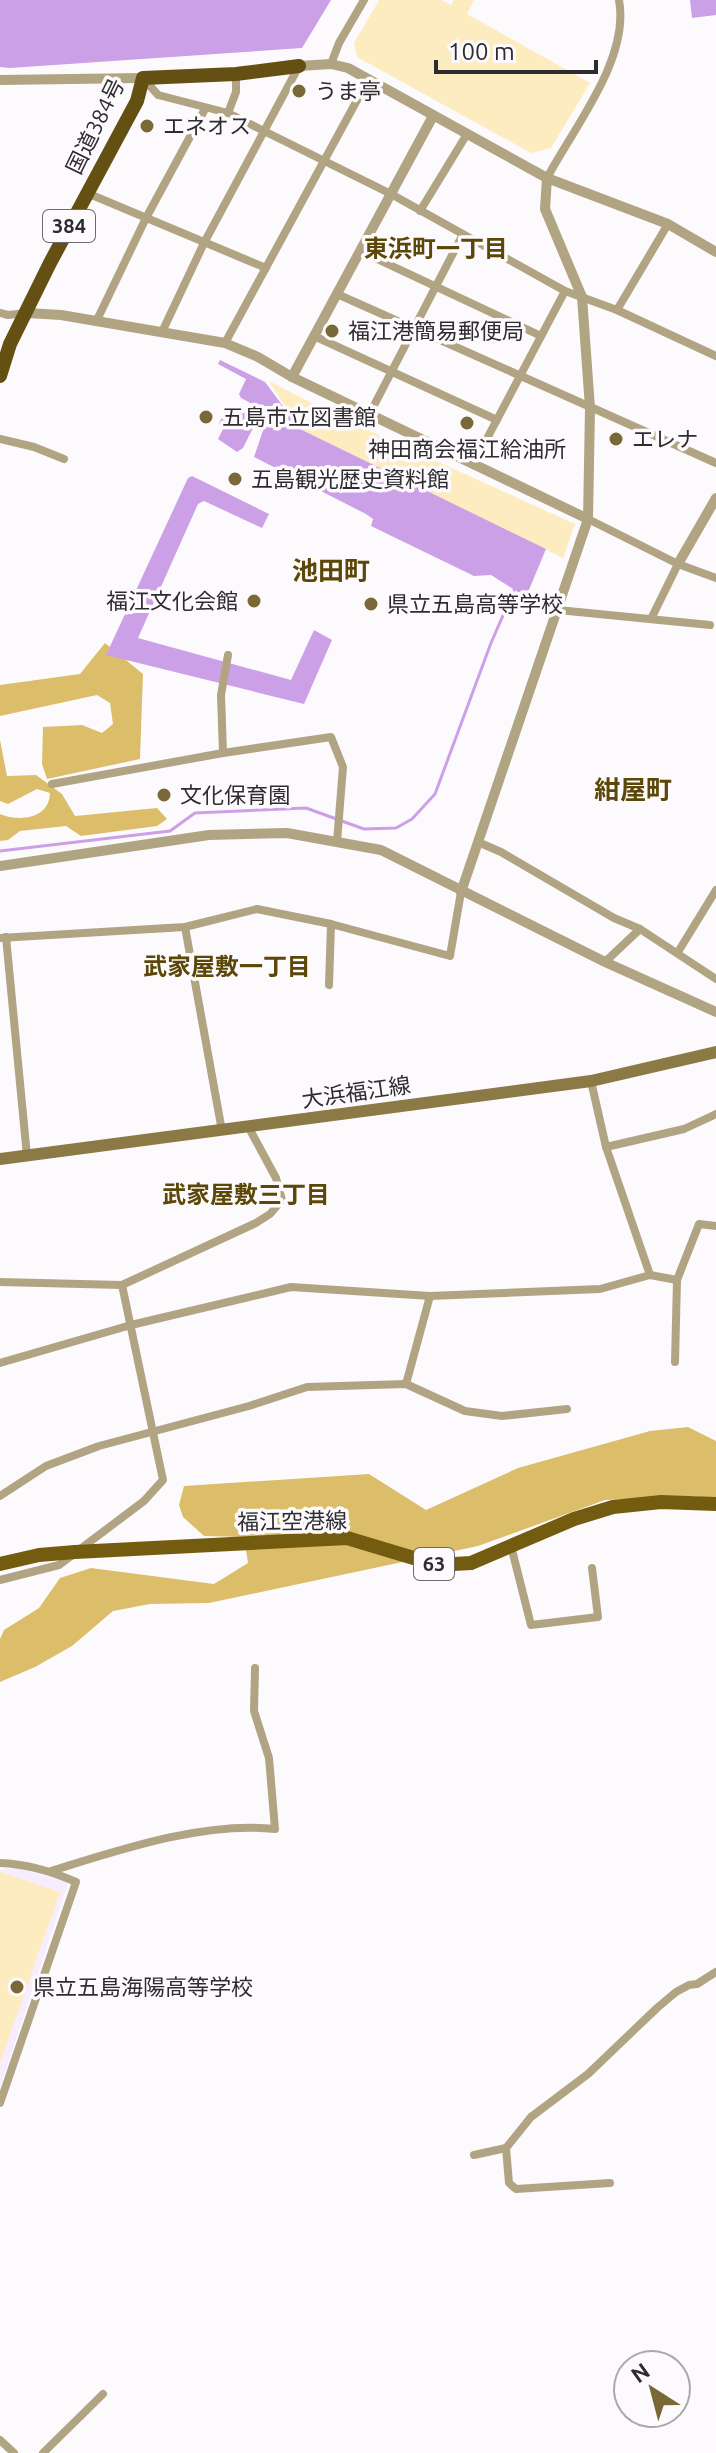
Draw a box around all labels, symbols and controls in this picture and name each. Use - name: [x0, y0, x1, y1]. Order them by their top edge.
- scale bar: [436, 24, 596, 74]
- text: 100 m: [448, 38, 515, 65]
- street label: 国道384号: [61, 74, 128, 178]
- place label: うま亭: [315, 78, 381, 103]
- marker: うま亭: [290, 82, 308, 100]
- place label: エネオス: [163, 113, 251, 138]
- marker: エネオス: [138, 117, 156, 135]
- road number: 384: [43, 210, 95, 242]
- district label: 東浜町一丁目: [364, 235, 508, 262]
- place label: 福江港簡易郵便局: [348, 318, 524, 343]
- marker: 福江港簡易郵便局: [323, 322, 341, 340]
- place label: 五島市立図書館: [222, 404, 376, 429]
- marker: 五島市立図書館: [197, 408, 215, 426]
- marker: 神田商会福江給油所: [458, 414, 476, 432]
- place label: エレナ: [632, 426, 698, 451]
- marker: エレナ: [607, 430, 625, 448]
- place label: 神田商会福江給油所: [368, 436, 566, 461]
- place label: 五島観光歴史資料館: [251, 466, 449, 491]
- marker: 五島観光歴史資料館: [226, 470, 244, 488]
- district label: 池田町: [292, 556, 370, 585]
- place label: 福江文化会館: [106, 588, 238, 613]
- place label: 県立五島高等学校: [387, 591, 563, 616]
- marker: 福江文化会館: [245, 592, 263, 610]
- marker: 県立五島高等学校: [362, 595, 380, 613]
- district label: 紺屋町: [594, 775, 672, 804]
- place label: 文化保育園: [180, 782, 290, 807]
- marker: 文化保育園: [155, 786, 173, 804]
- district label: 武家屋敷一丁目: [143, 953, 311, 980]
- street label: 大浜福江線: [300, 1071, 412, 1112]
- district label: 武家屋敷三丁目: [162, 1181, 330, 1208]
- street label: 福江空港線: [237, 1507, 347, 1534]
- road number: 63: [414, 1548, 454, 1580]
- place label: 県立五島海陽高等学校: [33, 1974, 253, 1999]
- marker: 県立五島海陽高等学校: [8, 1978, 26, 1996]
- north arrow: [612, 2349, 692, 2429]
- text: N: [626, 2357, 654, 2387]

